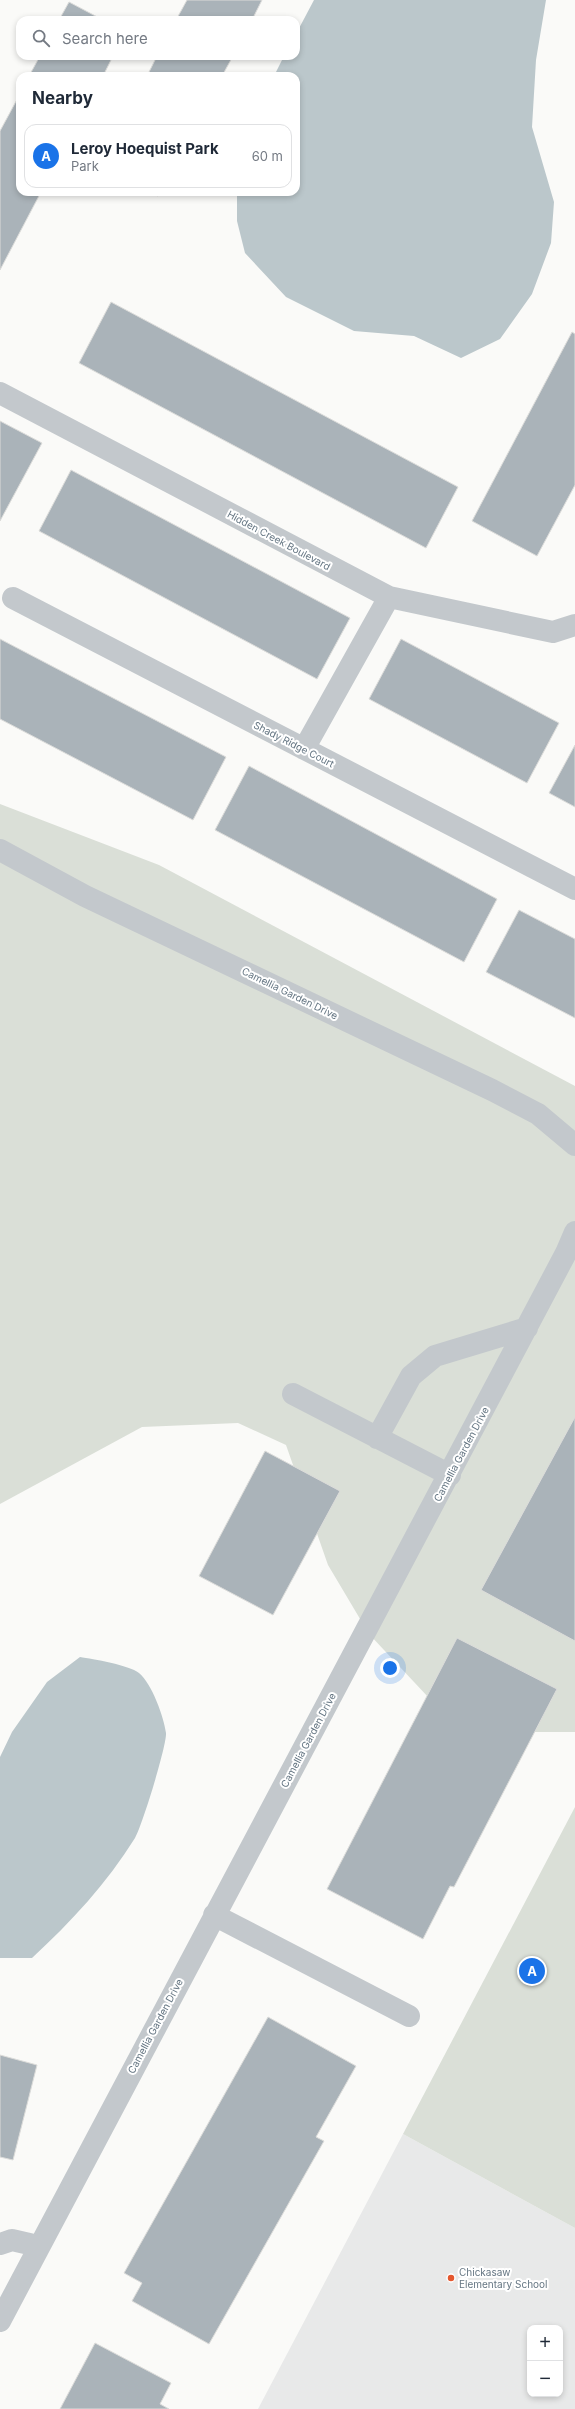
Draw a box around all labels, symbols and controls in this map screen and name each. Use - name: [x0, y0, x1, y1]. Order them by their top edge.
- search box: [16, 16, 300, 60]
- icon: search: [30, 27, 52, 49]
- text: Search here: [62, 29, 148, 48]
- text: Nearby: [32, 88, 93, 108]
- text: Leroy Hoequist Park: [71, 139, 219, 158]
- text: A: [41, 148, 51, 164]
- text: 60 m: [252, 148, 283, 164]
- text: Park: [71, 158, 99, 174]
- street label: Hidden Creek Boulevard: [225, 508, 333, 572]
- street label: Shady Ridge Court: [252, 719, 337, 770]
- street label: Camellia Garden Drive: [240, 965, 340, 1022]
- street label: Camellia Garden Drive: [431, 1405, 491, 1503]
- your location: [380, 1658, 400, 1678]
- street label: Camellia Garden Drive: [278, 1691, 338, 1789]
- pin: A: [519, 1956, 545, 1986]
- street label: Camellia Garden Drive: [125, 1977, 185, 2075]
- place label: Chickasaw Elementary School: [459, 2266, 548, 2290]
- marker: Chickasaw Elementary School: [446, 2273, 456, 2283]
- map controls: [527, 2325, 563, 2397]
- button: +: [527, 2325, 563, 2361]
- button: −: [527, 2361, 563, 2397]

